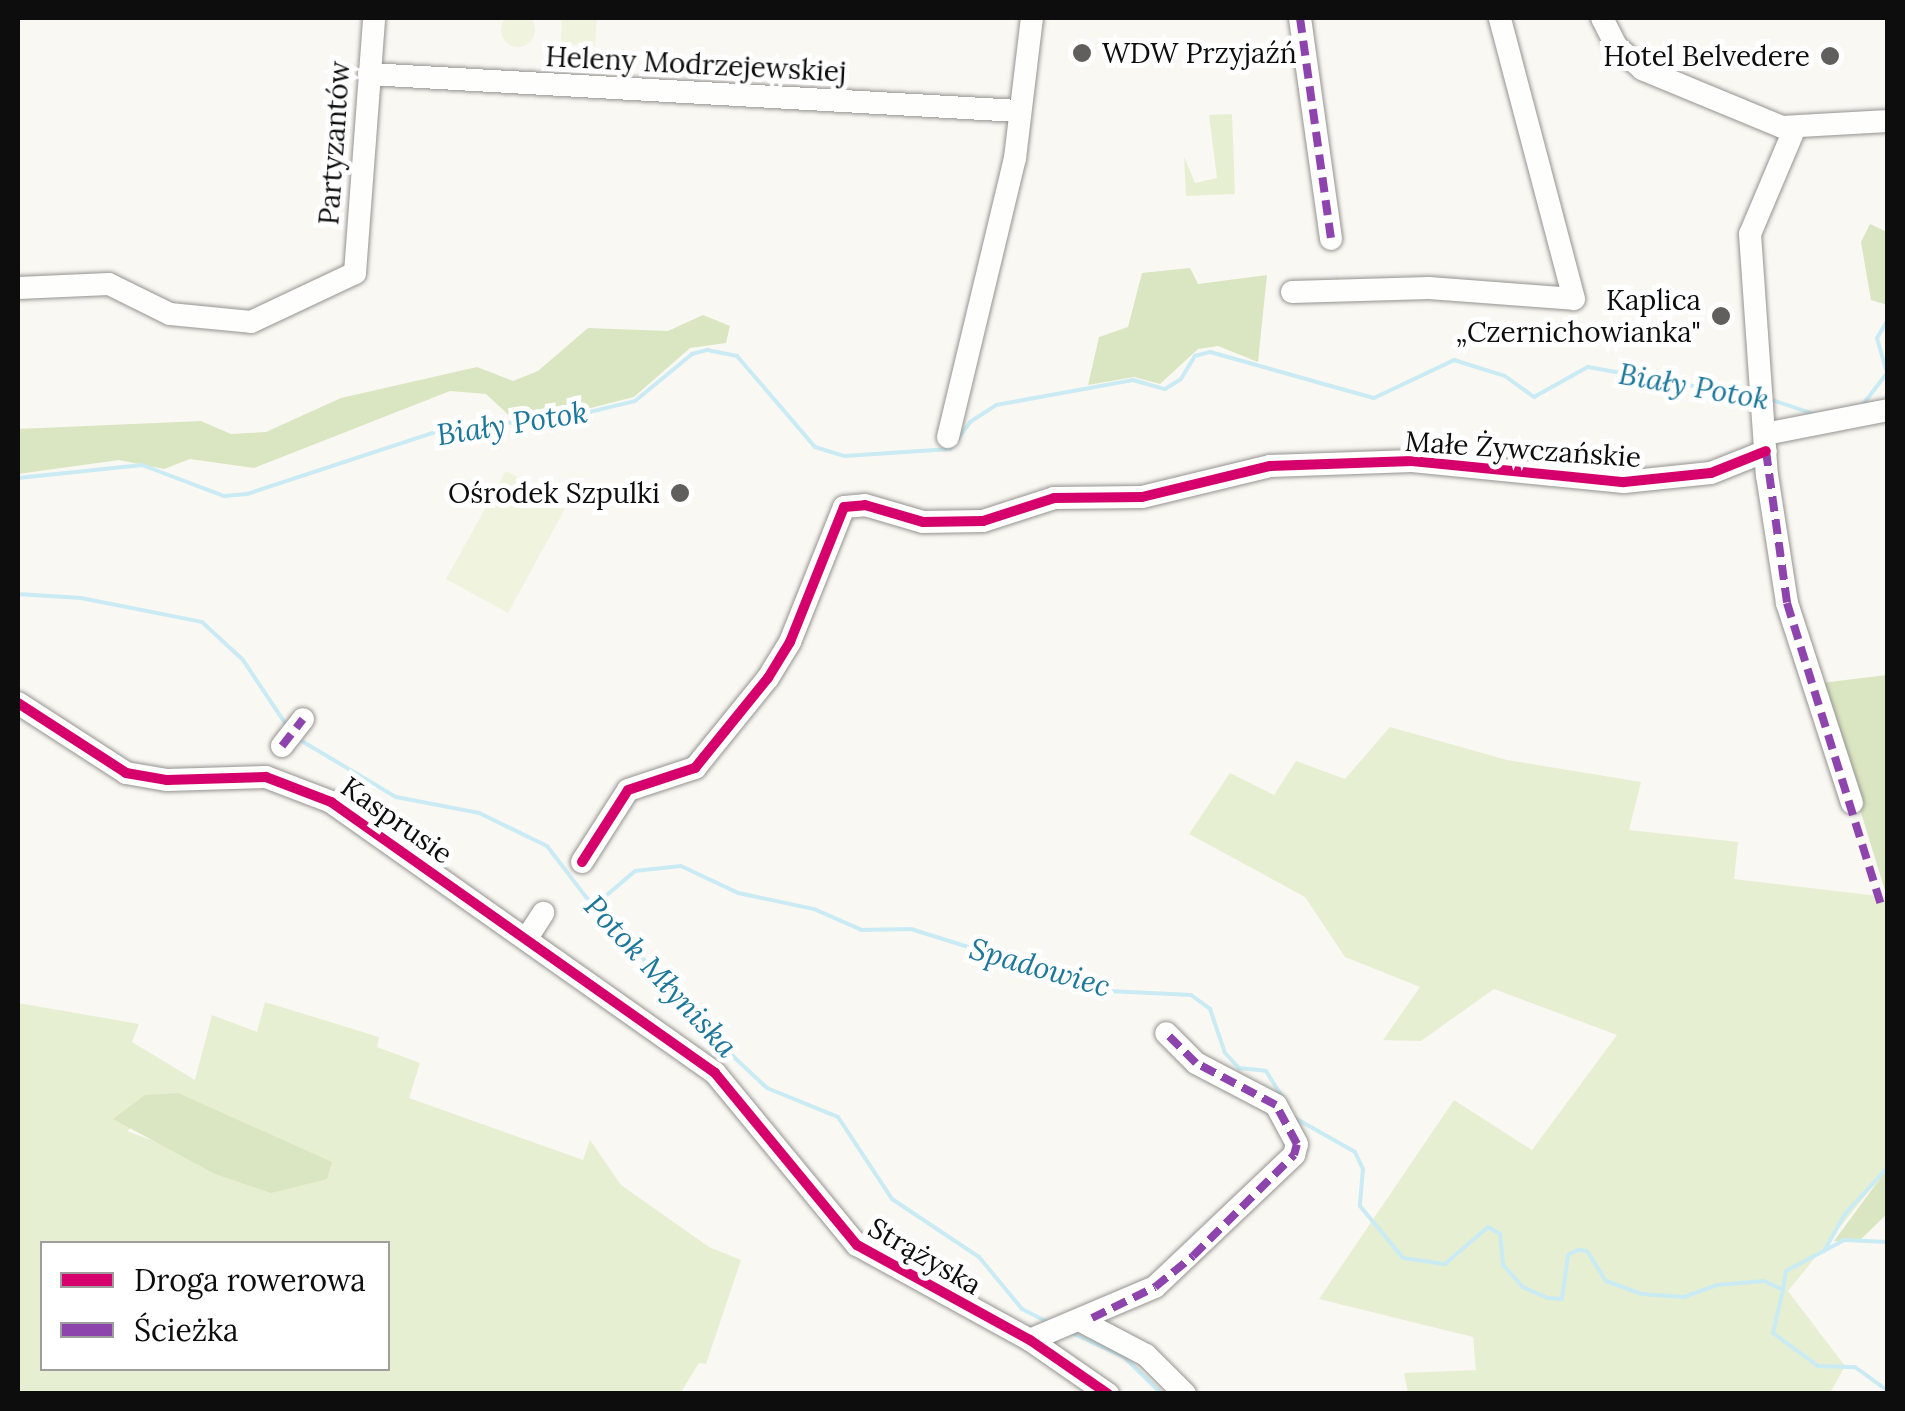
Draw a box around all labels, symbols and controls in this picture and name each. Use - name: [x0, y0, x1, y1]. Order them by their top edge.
- place label: WDW Przyjaźń: [1102, 36, 1297, 70]
- street label: Heleny Modrzejewskiej: [545, 39, 847, 89]
- place label: Hotel Belvedere: [1603, 39, 1810, 73]
- marker: WDW Przyjaźń: [1071, 42, 1093, 64]
- marker: Hotel Belvedere: [1819, 45, 1841, 67]
- street label: Partyzantów: [312, 60, 356, 226]
- place label: Kaplica „Czernichowianka": [1456, 283, 1701, 349]
- marker: Kaplica „Czernichowianka": [1710, 305, 1732, 327]
- water label: Biały Potok: [1616, 355, 1772, 417]
- water label: Biały Potok: [434, 393, 590, 453]
- street label: Małe Żywczańskie: [1404, 424, 1642, 474]
- place label: Ośrodek Szpulki: [448, 476, 660, 510]
- marker: Ośrodek Szpulki: [669, 482, 691, 504]
- street label: Kasprusie: [335, 770, 459, 870]
- water label: Potok Młyniska: [577, 888, 745, 1064]
- water label: Spadowiec: [965, 930, 1115, 1004]
- street label: Strążyska: [863, 1210, 987, 1302]
- legend: [40, 1241, 390, 1371]
- text: Droga rowerowa: [134, 1261, 366, 1299]
- text: Ścieżka: [134, 1311, 239, 1349]

